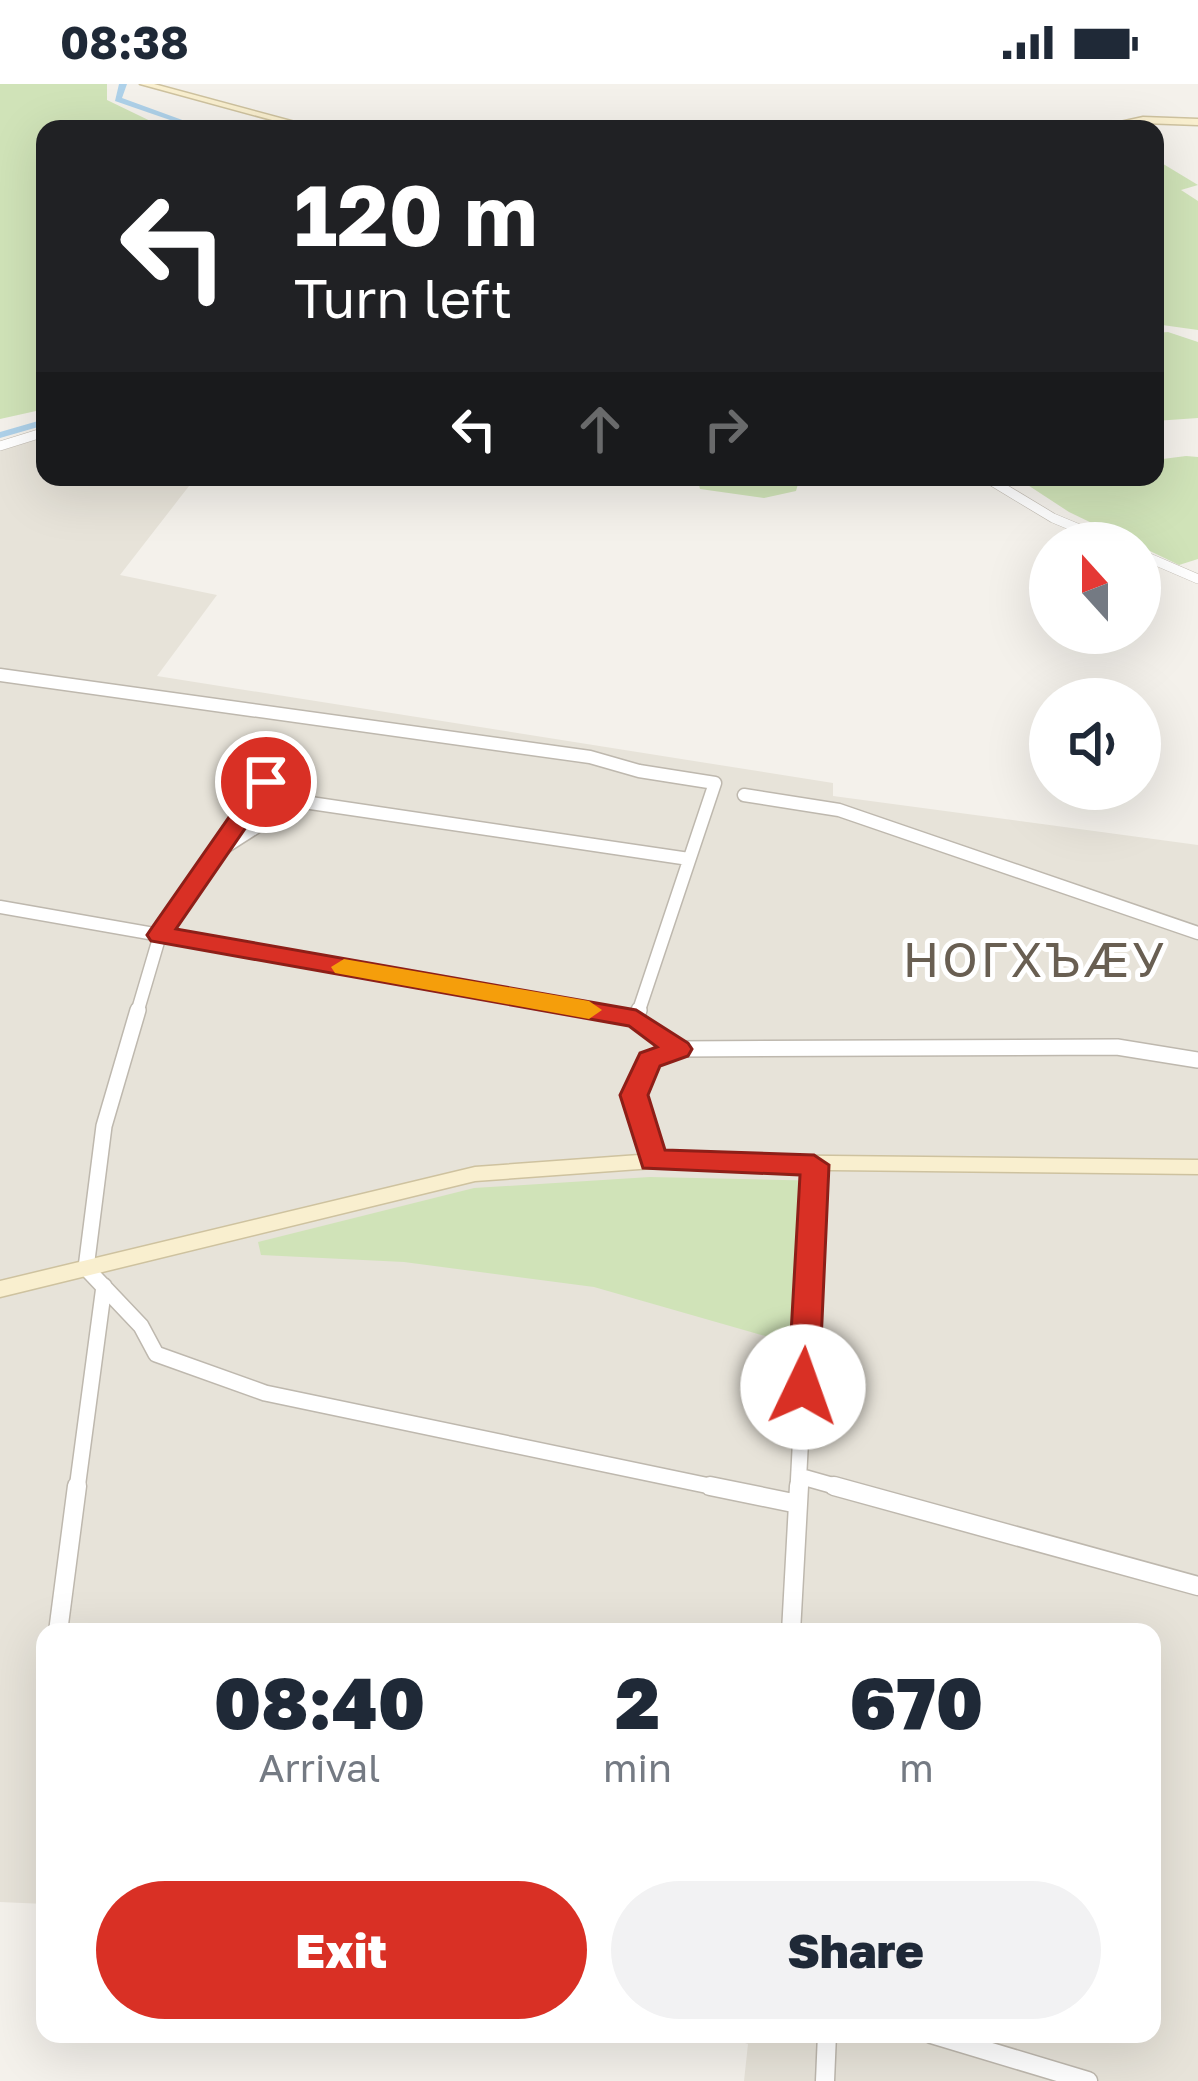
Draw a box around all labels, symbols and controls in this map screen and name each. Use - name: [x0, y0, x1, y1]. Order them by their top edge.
- text: 08:38: [60, 15, 189, 69]
- text: 120 m: [294, 164, 538, 264]
- icon: left: [96, 168, 252, 324]
- text: Turn left: [294, 265, 512, 330]
- icon: left: [441, 396, 507, 462]
- icon: ahead: [567, 396, 633, 462]
- icon: right: [693, 396, 759, 462]
- north arrow: [1029, 522, 1161, 654]
- map controls: [1029, 522, 1161, 810]
- button: sound: [1029, 678, 1161, 810]
- pin: [215, 731, 317, 833]
- icon: arrive: [233, 749, 299, 815]
- district label: НОГХЪÆУ: [903, 930, 1167, 988]
- position arrow: [740, 1324, 866, 1450]
- text: 08:40: [214, 1658, 425, 1745]
- text: 2: [615, 1658, 660, 1745]
- text: 670: [850, 1658, 983, 1745]
- text: Arrival: [258, 1744, 381, 1791]
- text: min: [603, 1744, 672, 1791]
- text: m: [899, 1744, 934, 1791]
- button: Exit: [96, 1881, 587, 2019]
- button: Share: [611, 1881, 1101, 2019]

